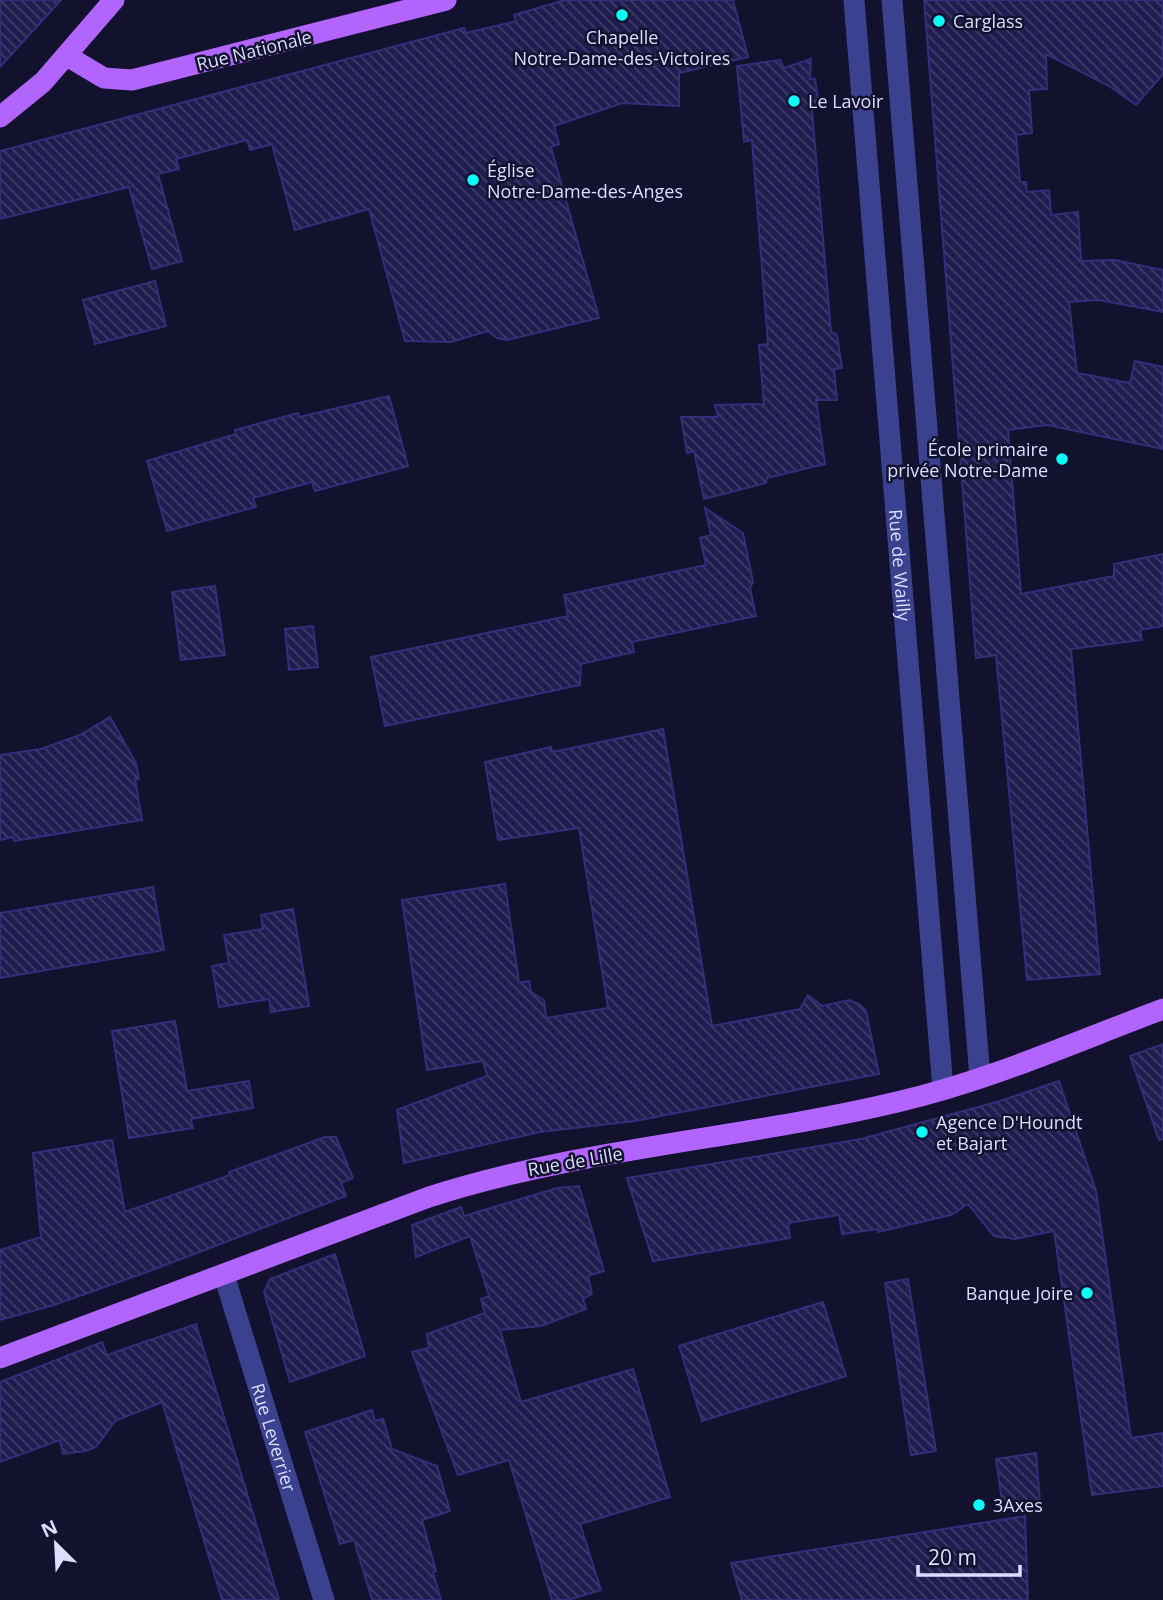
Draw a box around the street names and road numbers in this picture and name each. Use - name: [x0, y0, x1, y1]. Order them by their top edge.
- street label: Rue Nationale: [194, 24, 314, 76]
- street label: Rue de Wailly: [884, 508, 917, 623]
- street label: Rue de Lille: [526, 1141, 624, 1181]
- street label: Rue Leverrier: [246, 1380, 302, 1495]

